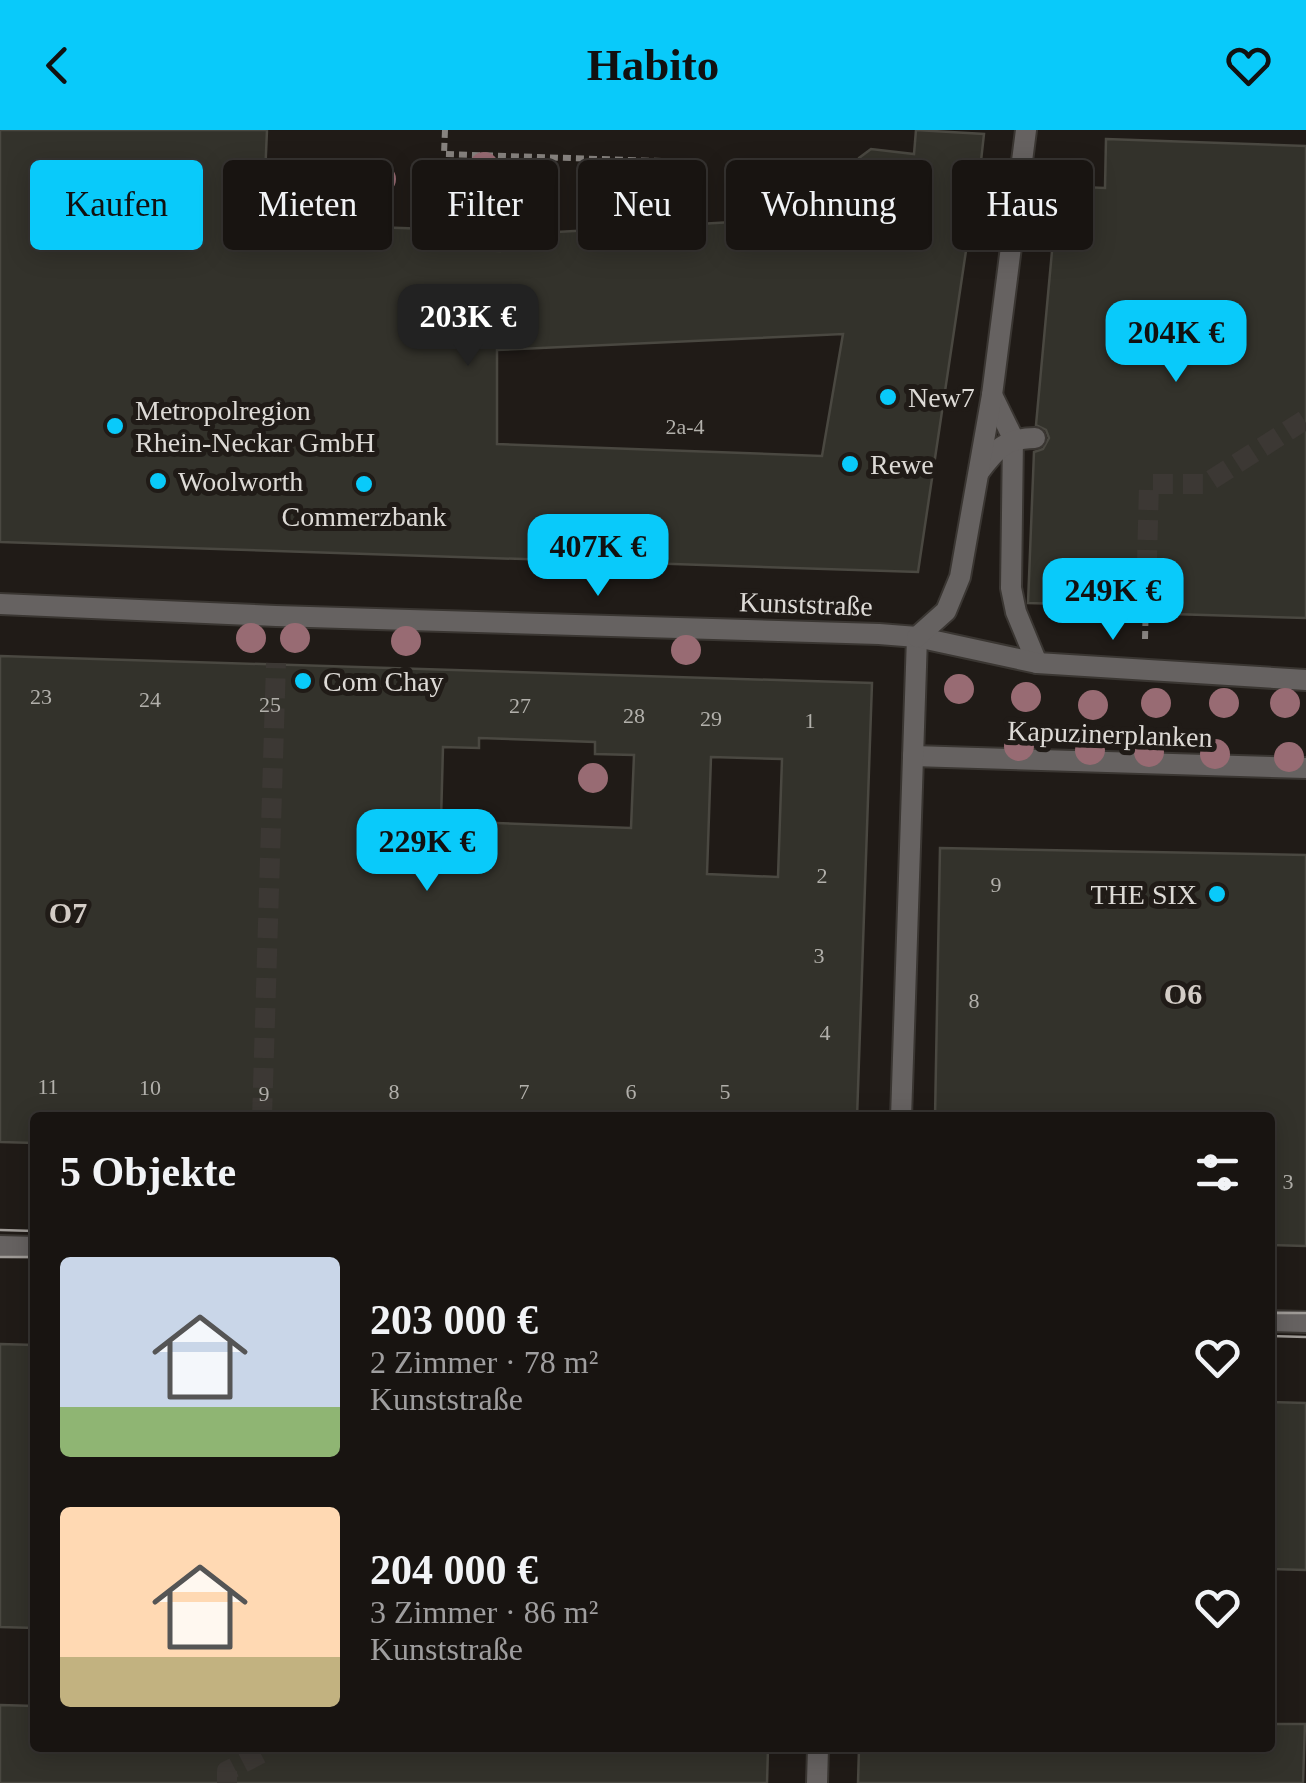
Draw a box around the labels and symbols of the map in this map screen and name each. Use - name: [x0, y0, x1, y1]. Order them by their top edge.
- pin: 203K €: [387, 284, 549, 369]
- pin: 204K €: [1095, 300, 1257, 385]
- place label: New7: [908, 382, 975, 413]
- marker: New7: [877, 386, 899, 408]
- place label: Metropolregion Rhein-Neckar GmbH: [135, 395, 375, 458]
- house number: 2a-4: [665, 414, 705, 439]
- marker: Metropolregion Rhein-Neckar GmbH: [104, 415, 126, 437]
- place label: Rewe: [870, 449, 934, 480]
- marker: Rewe: [839, 453, 861, 475]
- place label: Woolworth: [178, 466, 303, 497]
- marker: Woolworth: [147, 470, 169, 492]
- marker: Commerzbank: [353, 473, 375, 495]
- place label: Commerzbank: [282, 501, 446, 532]
- pin: 407K €: [517, 514, 679, 599]
- pin: 249K €: [1032, 558, 1194, 643]
- street label: Kunststraße: [739, 586, 873, 622]
- place label: Com Chay: [323, 666, 444, 697]
- marker: Com Chay: [292, 670, 314, 692]
- house number: 23: [30, 684, 52, 709]
- house number: 24: [139, 687, 161, 712]
- house number: 25: [259, 692, 281, 717]
- house number: 27: [509, 693, 531, 718]
- house number: 28: [623, 703, 645, 728]
- house number: 29: [700, 706, 722, 731]
- house number: 1: [805, 708, 816, 733]
- street label: Kapuzinerplanken: [1007, 715, 1213, 753]
- pin: 229K €: [346, 809, 508, 894]
- house number: 2: [817, 863, 828, 888]
- house number: 9: [991, 872, 1002, 897]
- place label: THE SIX: [1090, 879, 1197, 910]
- marker: THE SIX: [1206, 883, 1228, 905]
- district label: O7: [49, 896, 87, 929]
- house number: 3: [814, 943, 825, 968]
- district label: O6: [1164, 977, 1202, 1010]
- house number: 8: [969, 988, 980, 1013]
- house number: 4: [820, 1020, 831, 1045]
- house number: 11: [37, 1074, 59, 1099]
- house number: 10: [139, 1075, 161, 1100]
- house number: 8: [389, 1079, 400, 1104]
- house number: 7: [519, 1079, 530, 1104]
- house number: 6: [626, 1079, 637, 1104]
- house number: 5: [720, 1079, 731, 1104]
- house number: 9: [259, 1081, 270, 1106]
- house number: 3: [1283, 1169, 1294, 1194]

